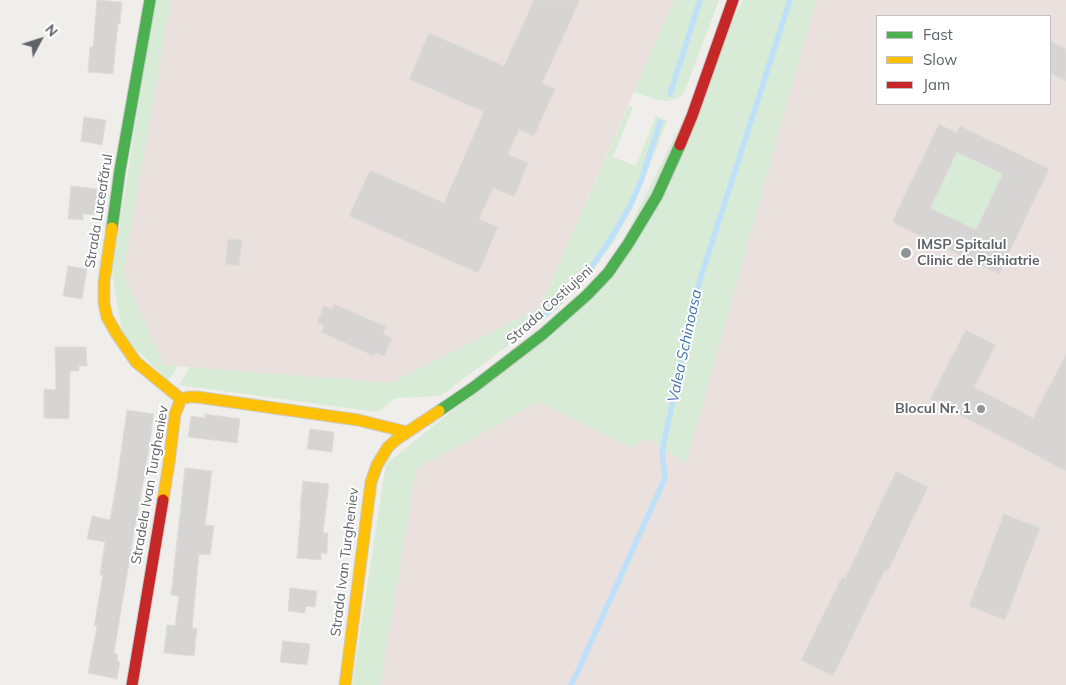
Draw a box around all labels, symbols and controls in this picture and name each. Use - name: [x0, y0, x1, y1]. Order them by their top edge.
- north arrow: [15, 15, 65, 65]
- legend: [876, 15, 1051, 105]
- text: N: [41, 21, 62, 40]
- text: Fast: [923, 25, 953, 44]
- text: Slow: [923, 50, 957, 69]
- text: Jam: [923, 75, 950, 94]
- street label: Strada Luceafărul: [82, 153, 116, 269]
- place label: IMSP Spitalul Clinic de Psihiatrie: [917, 237, 1040, 270]
- marker: IMSP Spitalul Clinic de Psihiatrie: [899, 246, 913, 260]
- street label: Strada Costiujeni: [503, 262, 597, 348]
- water label: Valea Schinoasa: [664, 288, 706, 404]
- place label: Blocul Nr. 1: [895, 401, 971, 417]
- marker: Blocul Nr. 1: [975, 403, 987, 415]
- street label: Stradela Ivan Turgheniev: [128, 404, 172, 566]
- street label: Strada Ivan Turgheniev: [328, 487, 362, 637]

